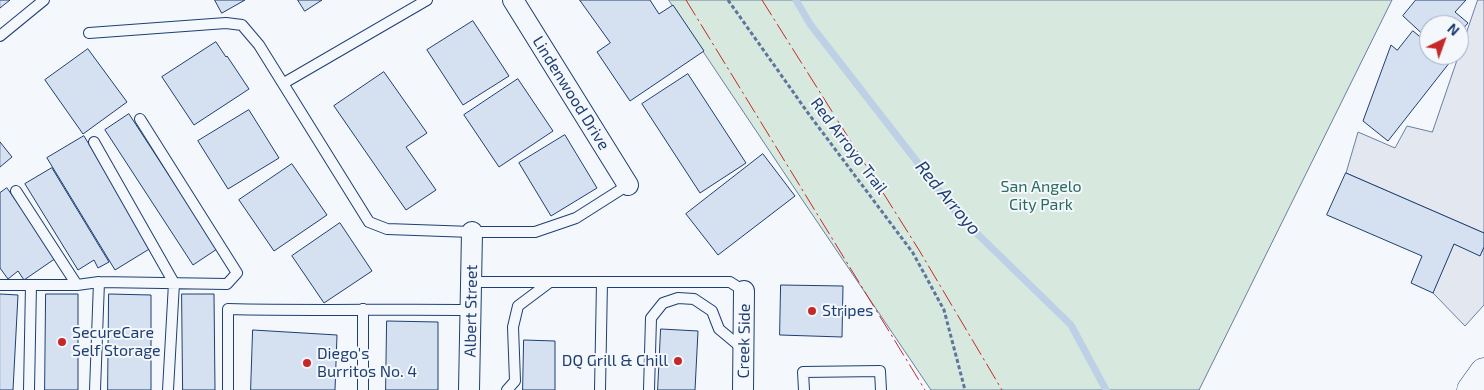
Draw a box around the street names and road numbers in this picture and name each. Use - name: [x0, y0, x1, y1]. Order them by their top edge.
- street label: Lindenwood Drive: [528, 33, 614, 153]
- street label: Red Arroyo Trail: [807, 94, 891, 198]
- street label: Albert Street: [461, 264, 481, 358]
- street label: Creek Side: [734, 303, 754, 379]

